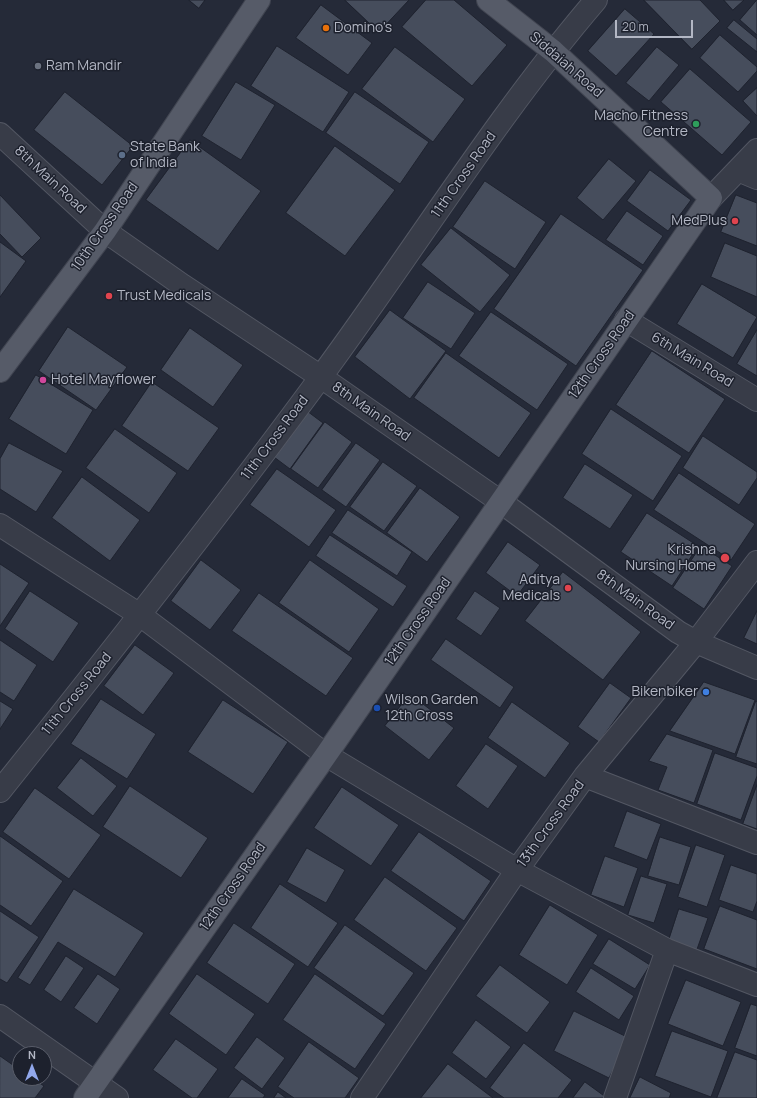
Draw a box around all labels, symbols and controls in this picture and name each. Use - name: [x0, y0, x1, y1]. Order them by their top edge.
- scale bar: [617, 12, 695, 38]
- text: 20 m: [622, 18, 649, 35]
- place label: Domino's: [334, 20, 392, 36]
- marker: Domino's: [321, 23, 331, 33]
- street label: Siddaiah Road: [526, 29, 606, 101]
- place label: Ram Mandir: [46, 58, 122, 74]
- marker: Ram Mandir: [33, 61, 43, 71]
- place label: Macho Fitness Centre: [594, 108, 688, 140]
- marker: Macho Fitness Centre: [691, 119, 701, 129]
- street label: 11th Cross Road: [428, 129, 500, 221]
- place label: State Bank of India: [130, 139, 200, 172]
- street label: 8th Main Road: [11, 142, 89, 218]
- marker: State Bank of India: [117, 150, 127, 160]
- street label: 10th Cross Road: [68, 179, 142, 275]
- place label: MedPlus: [671, 213, 727, 229]
- marker: MedPlus: [730, 216, 740, 226]
- place label: Trust Medicals: [117, 288, 211, 304]
- marker: Trust Medicals: [104, 291, 114, 301]
- street label: 12th Cross Road: [565, 308, 639, 402]
- street label: 6th Main Road: [648, 329, 736, 391]
- place label: Hotel Mayflower: [51, 372, 156, 388]
- marker: Hotel Mayflower: [38, 375, 48, 385]
- street label: 8th Main Road: [329, 379, 413, 445]
- street label: 11th Cross Road: [238, 392, 312, 484]
- place label: Krishna Nursing Home: [625, 542, 716, 574]
- marker: Krishna Nursing Home: [719, 552, 731, 564]
- street label: 8th Main Road: [593, 566, 677, 634]
- place label: Aditya Medicals: [502, 572, 560, 604]
- street label: 12th Cross Road: [381, 575, 455, 669]
- marker: Aditya Medicals: [563, 583, 573, 593]
- street label: 11th Cross Road: [39, 649, 115, 739]
- place label: Bikenbiker: [631, 684, 698, 700]
- marker: Bikenbiker: [701, 687, 711, 697]
- place label: Wilson Garden 12th Cross: [385, 692, 478, 724]
- marker: Wilson Garden 12th Cross: [372, 703, 382, 713]
- street label: 13th Cross Road: [514, 777, 588, 871]
- street label: 12th Cross Road: [196, 840, 270, 934]
- north arrow: [12, 1046, 52, 1086]
- text: N: [28, 1047, 36, 1062]

